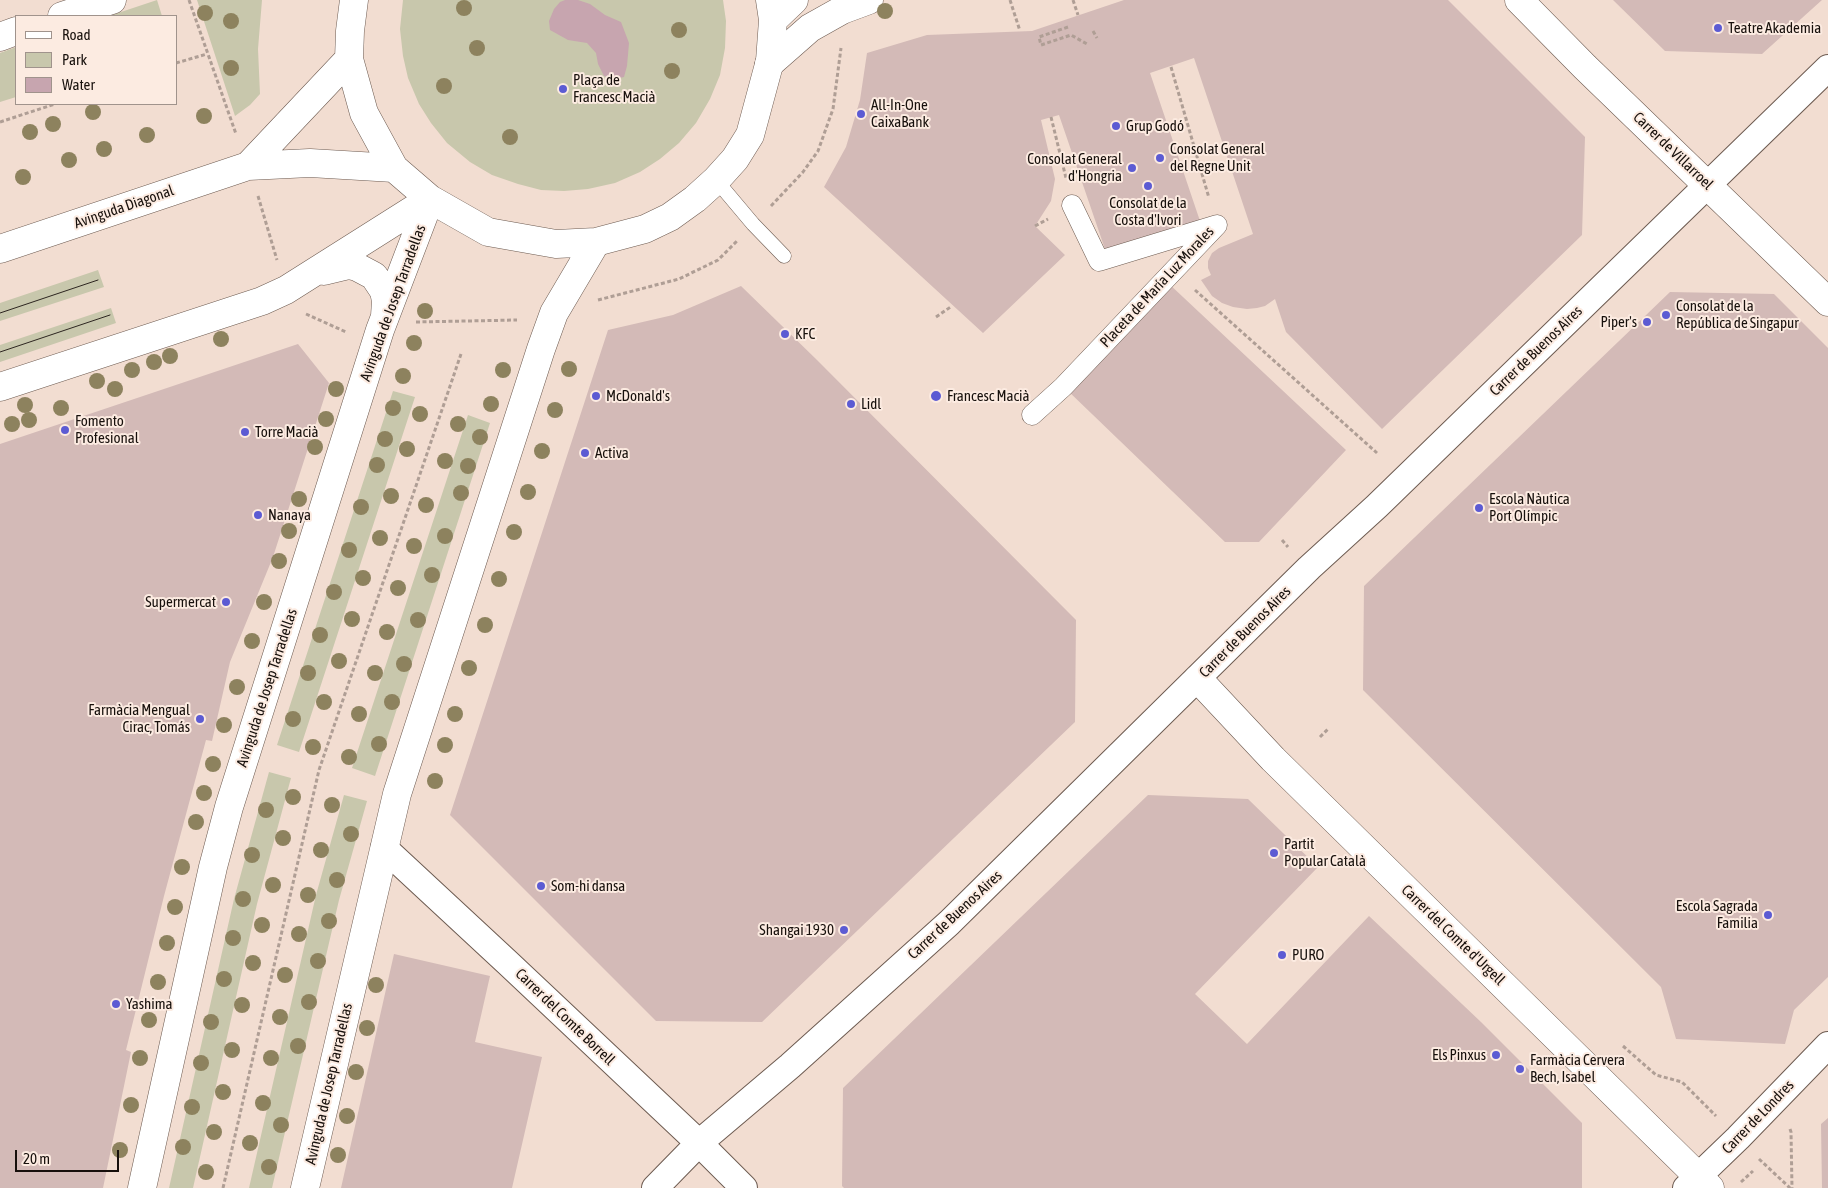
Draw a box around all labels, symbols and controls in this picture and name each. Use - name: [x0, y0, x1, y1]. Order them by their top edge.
- legend: [15, 15, 178, 105]
- place label: Teatre Akademia: [1728, 19, 1821, 37]
- marker: Teatre Akademia: [1712, 22, 1724, 34]
- text: Road: [62, 26, 91, 43]
- text: Park: [62, 51, 87, 68]
- place label: Plaça de Francesc Macià: [573, 71, 655, 106]
- text: Water: [62, 76, 95, 93]
- marker: Plaça de Francesc Macià: [557, 83, 569, 95]
- place label: All-In-One CaixaBank: [871, 96, 929, 131]
- marker: All-In-One CaixaBank: [855, 108, 867, 120]
- street label: Carrer de Villarroel: [1629, 108, 1717, 194]
- place label: Grup Godó: [1126, 117, 1184, 135]
- marker: Grup Godó: [1110, 120, 1122, 132]
- place label: Consolat General del Regne Unit: [1170, 140, 1265, 175]
- place label: Consolat General d'Hongria: [1027, 150, 1122, 185]
- marker: Consolat General del Regne Unit: [1154, 152, 1166, 164]
- marker: Consolat General d'Hongria: [1126, 162, 1138, 174]
- marker: Consolat de la Costa d'Ivori: [1142, 180, 1154, 192]
- street label: Avinguda Diagonal: [72, 182, 176, 232]
- place label: Consolat de la Costa d'Ivori: [1109, 194, 1187, 229]
- street label: Avinguda de Josep Tarradellas: [356, 222, 430, 384]
- street label: Placeta de María Luz Morales: [1096, 223, 1218, 351]
- place label: Consolat de la República de Singapur: [1676, 297, 1799, 332]
- street label: Carrer de Buenos Aires: [1486, 302, 1586, 400]
- marker: Consolat de la República de Singapur: [1660, 309, 1672, 321]
- place label: Piper's: [1600, 313, 1637, 331]
- marker: Piper's: [1641, 316, 1653, 328]
- place label: KFC: [795, 325, 815, 343]
- marker: KFC: [779, 328, 791, 340]
- place label: McDonald's: [606, 387, 670, 405]
- place label: Francesc Macià: [947, 387, 1029, 405]
- marker: Francesc Macià: [929, 389, 943, 403]
- marker: McDonald's: [590, 390, 602, 402]
- place label: Lidl: [861, 395, 881, 413]
- marker: Lidl: [845, 398, 857, 410]
- place label: Fomento Profesional: [75, 412, 139, 447]
- place label: Torre Macià: [255, 423, 318, 441]
- marker: Fomento Profesional: [59, 424, 71, 436]
- marker: Torre Macià: [239, 426, 251, 438]
- place label: Activa: [595, 444, 629, 462]
- marker: Activa: [579, 447, 591, 459]
- place label: Escola Nàutica Port Olímpic: [1489, 490, 1570, 525]
- marker: Escola Nàutica Port Olímpic: [1473, 502, 1485, 514]
- place label: Nanaya: [268, 506, 311, 524]
- marker: Nanaya: [252, 509, 264, 521]
- street label: Carrer de Buenos Aires: [1195, 582, 1295, 682]
- place label: Supermercat: [145, 593, 216, 611]
- marker: Supermercat: [220, 596, 232, 608]
- street label: Avinguda de Josep Tarradellas: [233, 607, 301, 769]
- place label: Farmàcia Mengual Cirac, Tomás: [88, 701, 190, 736]
- marker: Farmàcia Mengual Cirac, Tomás: [194, 713, 206, 725]
- place label: Partit Popular Català: [1284, 835, 1366, 870]
- marker: Partit Popular Català: [1268, 847, 1280, 859]
- street label: Carrer de Buenos Aires: [904, 867, 1006, 963]
- place label: Som-hi dansa: [551, 877, 625, 895]
- marker: Som-hi dansa: [535, 880, 547, 892]
- street label: Carrer del Comte d'Urgell: [1398, 881, 1508, 989]
- place label: Escola Sagrada Familia: [1676, 897, 1758, 932]
- marker: Escola Sagrada Familia: [1762, 909, 1774, 921]
- place label: Shangai 1930: [759, 921, 834, 939]
- marker: Shangai 1930: [838, 924, 850, 936]
- place label: PURO: [1292, 946, 1324, 964]
- marker: PURO: [1276, 949, 1288, 961]
- street label: Carrer del Comte Borrell: [512, 965, 618, 1069]
- place label: Yashima: [126, 995, 173, 1013]
- marker: Yashima: [110, 998, 122, 1010]
- street label: Avinguda de Josep Tarradellas: [302, 1001, 356, 1167]
- place label: Els Pinxus: [1432, 1046, 1486, 1064]
- marker: Els Pinxus: [1490, 1049, 1502, 1061]
- place label: Farmàcia Cervera Bech, Isabel: [1530, 1051, 1625, 1086]
- marker: Farmàcia Cervera Bech, Isabel: [1514, 1063, 1526, 1075]
- street label: Carrer de Londres: [1718, 1076, 1798, 1158]
- scale bar: [18, 1140, 121, 1172]
- text: 20 m: [23, 1150, 50, 1167]

